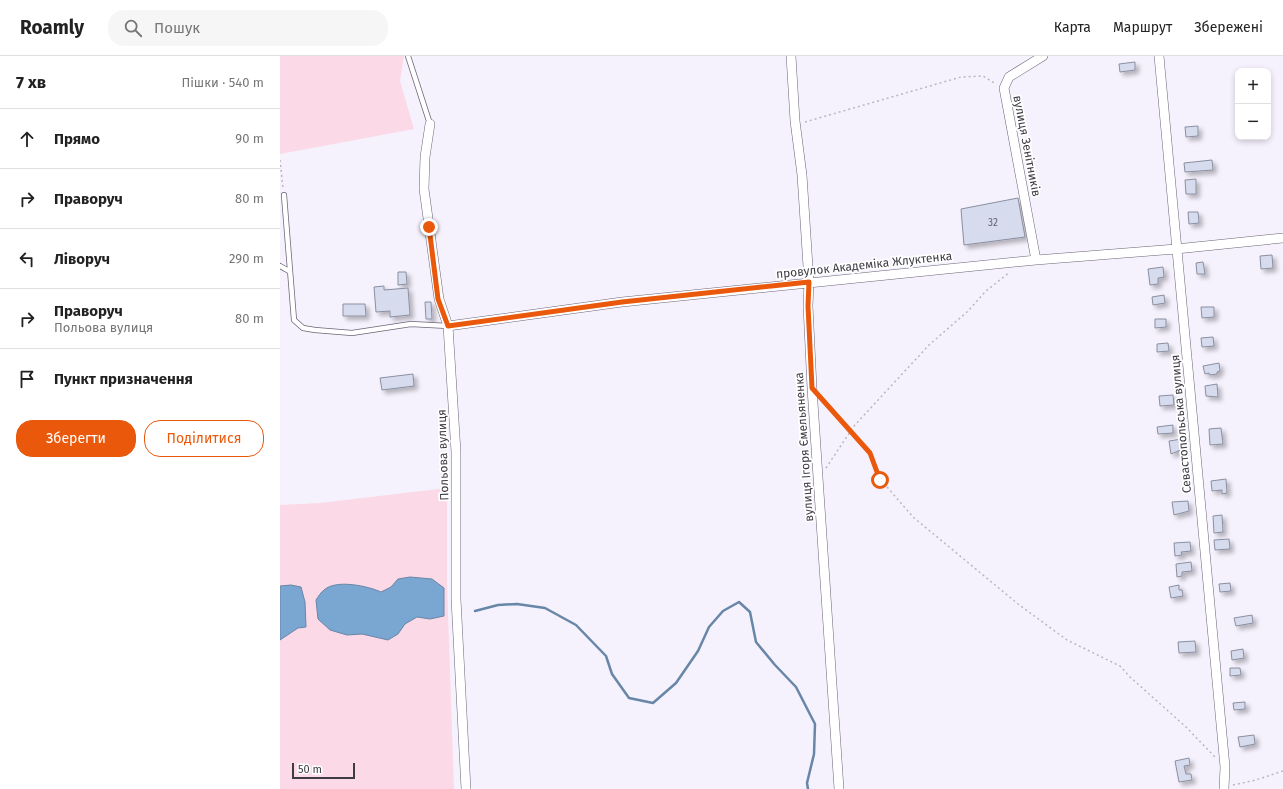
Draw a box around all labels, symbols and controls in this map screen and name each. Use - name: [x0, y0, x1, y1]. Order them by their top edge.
- search box: [108, 10, 388, 46]
- text: Roamly: [20, 16, 84, 39]
- icon: search: [122, 17, 144, 39]
- text: Пошук: [154, 19, 200, 37]
- text: Карта: [1054, 19, 1091, 36]
- text: Маршрут: [1113, 19, 1172, 36]
- text: Збережені: [1194, 19, 1263, 36]
- map controls: [1235, 68, 1271, 140]
- button: +: [1235, 68, 1271, 104]
- text: 7 хв: [16, 72, 46, 93]
- text: Пішки · 540 m: [181, 75, 264, 90]
- street label: вулиця Зенітників: [1010, 94, 1044, 198]
- button: −: [1235, 104, 1271, 140]
- icon: ahead: [16, 128, 38, 150]
- text: Прямо: [54, 130, 100, 148]
- text: 90 m: [235, 131, 264, 146]
- icon: right: [16, 188, 38, 210]
- text: Праворуч: [54, 190, 123, 208]
- text: 80 m: [235, 191, 264, 206]
- house number: 32: [988, 217, 998, 229]
- route end: [420, 218, 438, 236]
- icon: left: [16, 248, 38, 270]
- street label: провулок Академіка Жлуктенка: [775, 249, 953, 281]
- text: Ліворуч: [54, 250, 110, 268]
- text: 290 m: [229, 251, 264, 266]
- text: Праворуч: [54, 302, 123, 320]
- icon: right: [16, 308, 38, 330]
- text: 80 m: [235, 311, 264, 326]
- text: Польова вулиця: [54, 320, 153, 335]
- street label: Севастопольська вулиця: [1168, 354, 1194, 494]
- icon: arrive: [16, 368, 38, 390]
- text: Пункт призначення: [54, 370, 193, 388]
- street label: вулиця Ігоря Ємельяненка: [792, 372, 816, 522]
- street label: Польова вулиця: [434, 409, 452, 501]
- button: Зберегти: [16, 420, 136, 457]
- button: Поділитися: [144, 420, 264, 457]
- route start: [871, 471, 889, 489]
- scale bar: [292, 761, 355, 780]
- text: 50 m: [298, 763, 322, 776]

